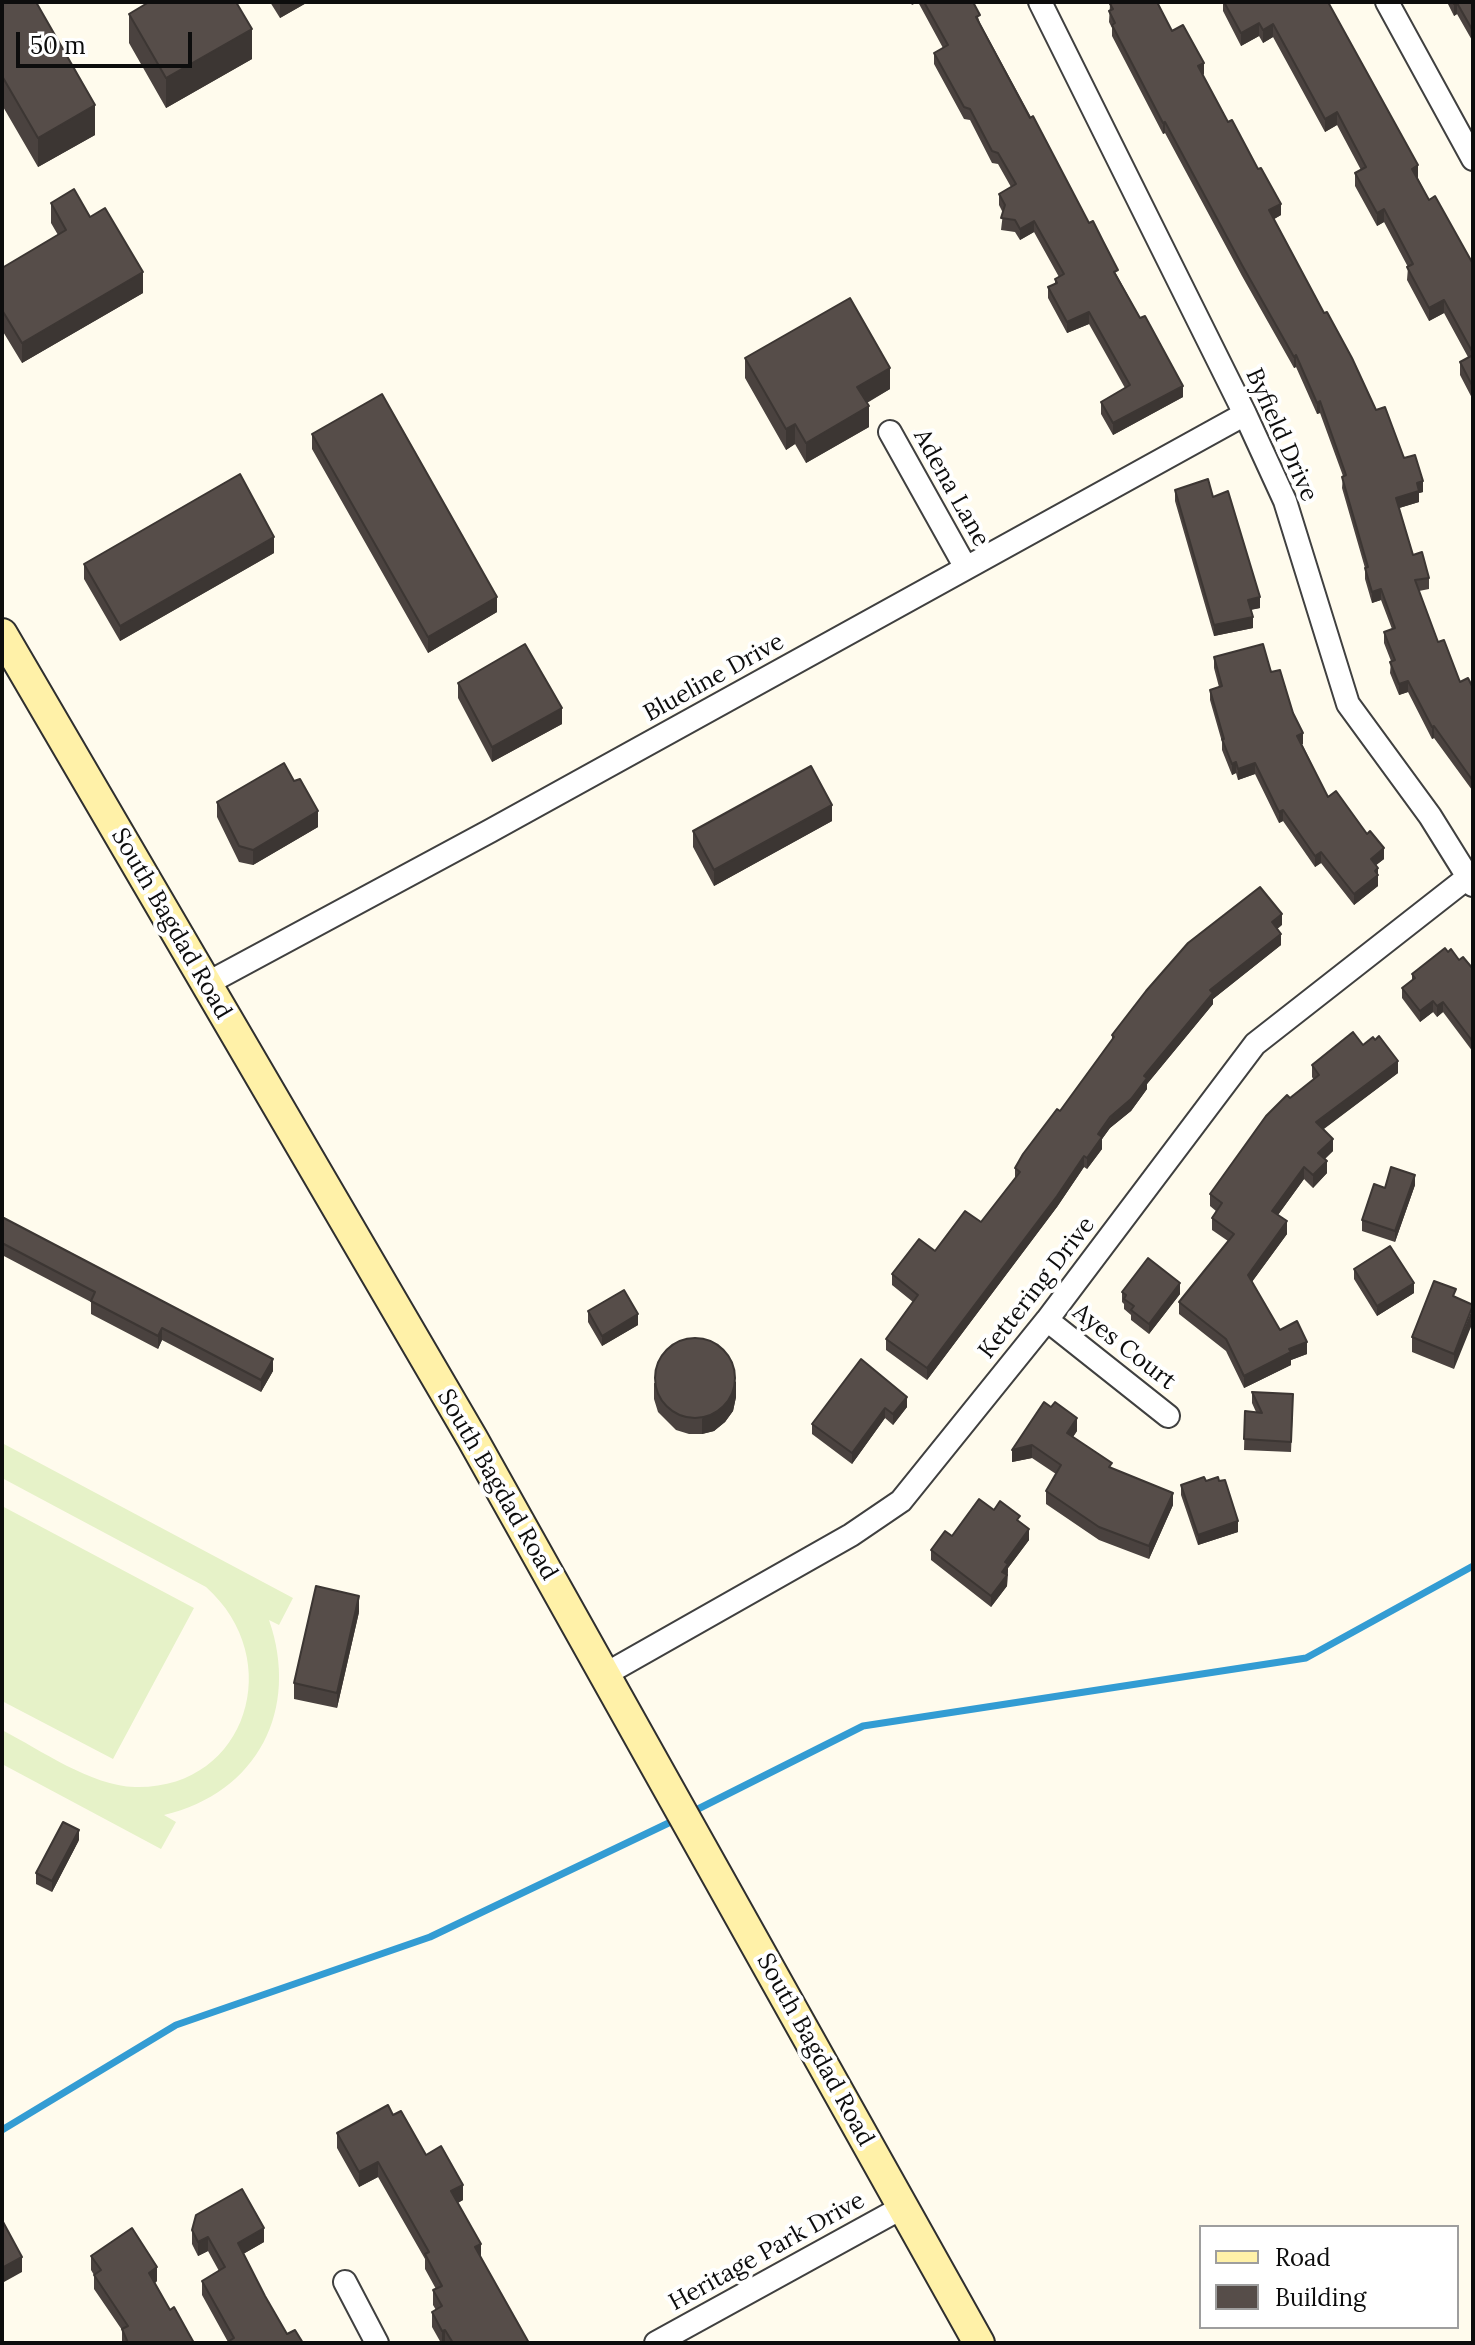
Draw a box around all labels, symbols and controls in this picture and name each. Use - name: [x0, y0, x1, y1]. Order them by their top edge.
- scale bar: [20, 16, 196, 66]
- text: 50 m: [30, 30, 86, 61]
- street label: Byfield Drive: [1239, 364, 1323, 506]
- street label: Adena Lane: [907, 424, 995, 552]
- street label: Blueline Drive: [639, 628, 789, 728]
- street label: South Bagdad Road: [105, 823, 237, 1025]
- street label: Kettering Drive: [973, 1211, 1101, 1365]
- street label: Ayes Court: [1067, 1298, 1181, 1396]
- street label: South Bagdad Road: [431, 1384, 563, 1586]
- street label: South Bagdad Road: [750, 1949, 880, 2151]
- street label: Heritage Park Drive: [664, 2186, 870, 2318]
- legend: [1199, 2225, 1459, 2329]
- text: Road: [1275, 2242, 1331, 2273]
- text: Building: [1275, 2282, 1366, 2313]

